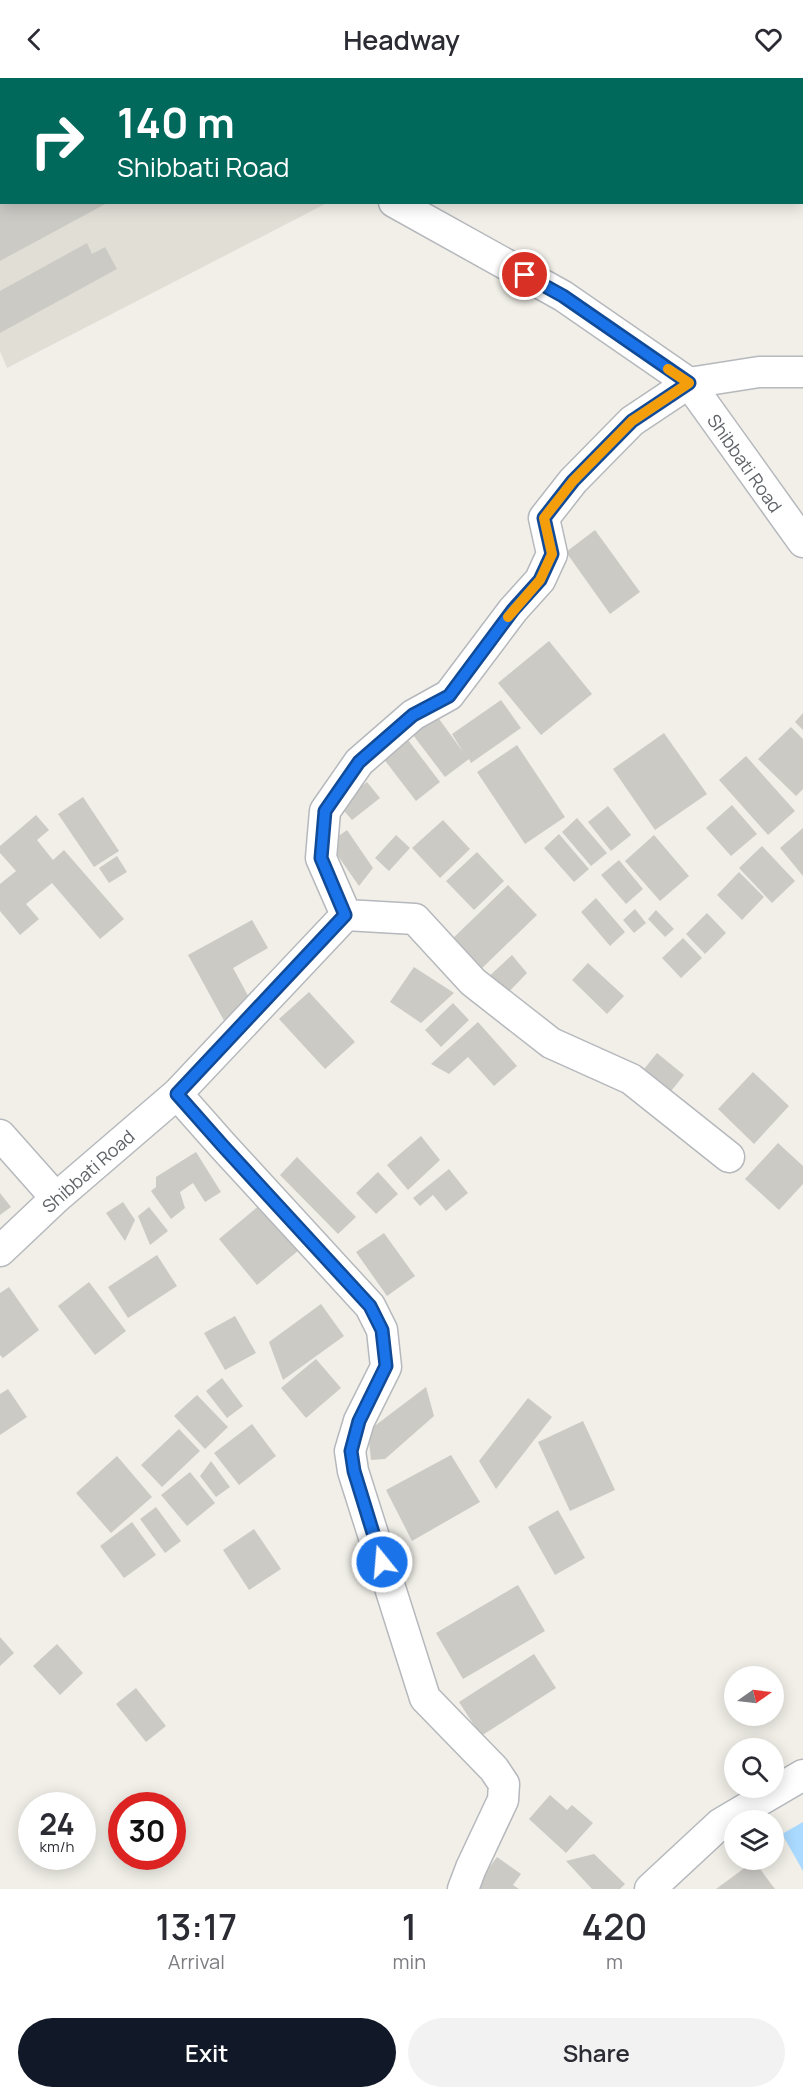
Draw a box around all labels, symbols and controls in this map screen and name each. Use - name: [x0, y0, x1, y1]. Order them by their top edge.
- text: Headway: [343, 21, 460, 58]
- icon: back: [18, 23, 51, 56]
- icon: heart: [752, 23, 785, 56]
- text: 140 m: [117, 93, 235, 151]
- icon: right: [18, 102, 96, 180]
- text: Shibbati Road: [117, 148, 289, 185]
- pin: [499, 249, 550, 300]
- icon: arrive: [508, 258, 541, 291]
- street label: Shibbati Road: [702, 409, 788, 517]
- street label: Shibbati Road: [37, 1124, 139, 1218]
- position arrow: [350, 1530, 414, 1594]
- north arrow: [724, 1666, 784, 1726]
- map controls: [724, 1666, 784, 1870]
- button: search: [724, 1738, 784, 1798]
- speed limit sign: 30: [108, 1792, 186, 1870]
- text: 24: [39, 1803, 75, 1844]
- button: layers: [724, 1810, 784, 1870]
- text: km/h: [40, 1836, 74, 1857]
- text: 13:17: [155, 1902, 237, 1951]
- text: 1: [402, 1902, 417, 1951]
- text: 420: [582, 1902, 647, 1951]
- text: Arrival: [168, 1948, 225, 1975]
- text: min: [393, 1948, 426, 1975]
- text: m: [606, 1948, 623, 1975]
- button: Exit: [18, 2018, 396, 2087]
- button: Share: [408, 2018, 785, 2087]

